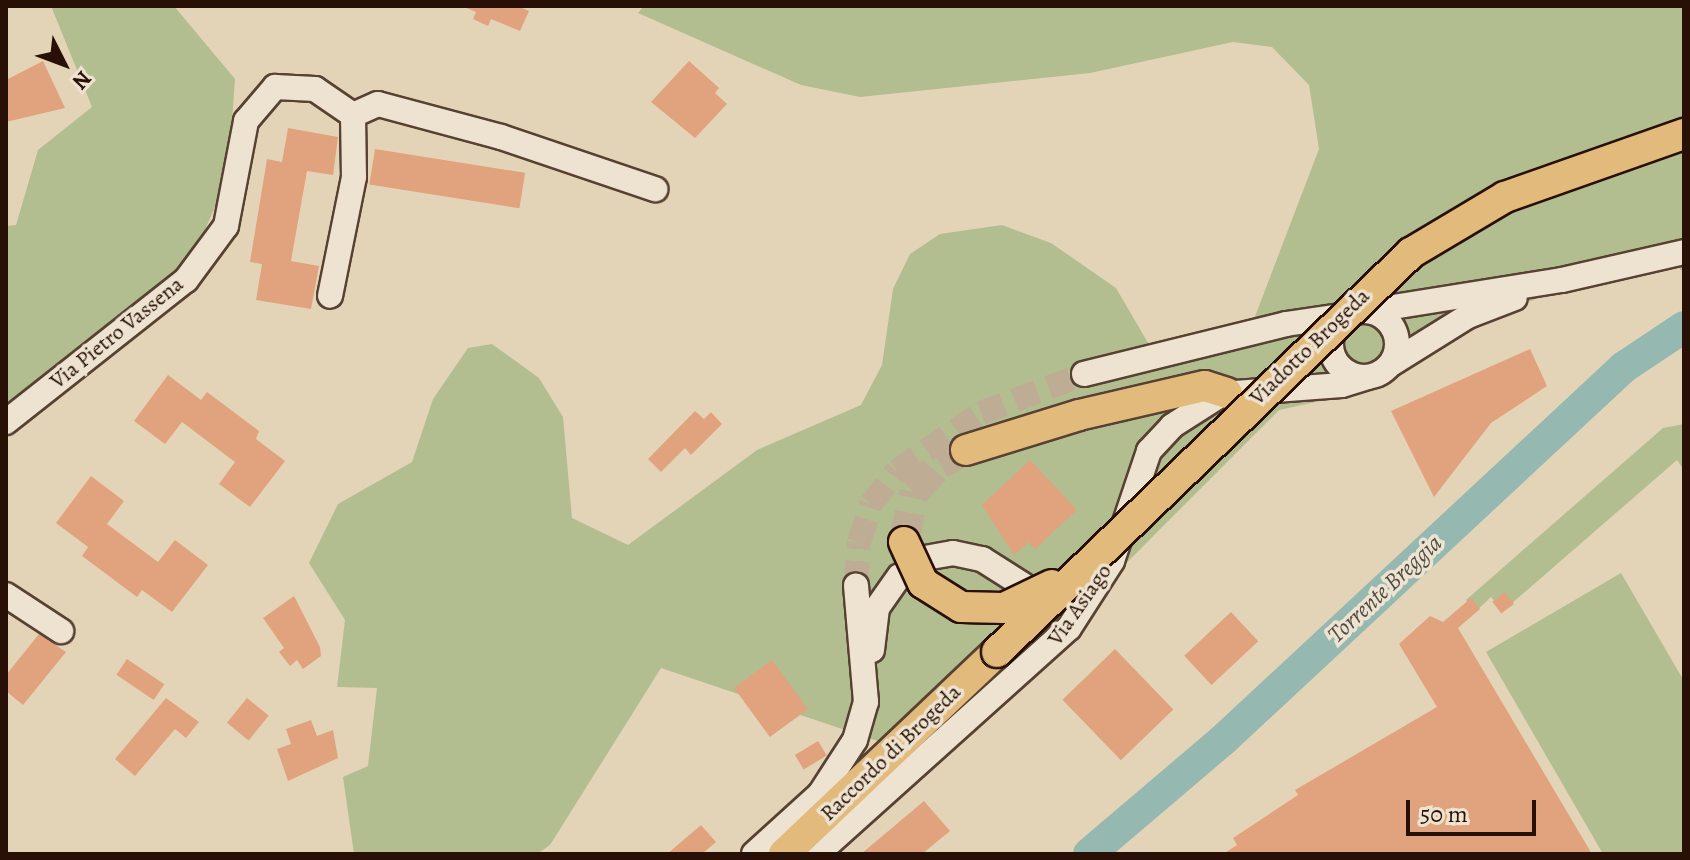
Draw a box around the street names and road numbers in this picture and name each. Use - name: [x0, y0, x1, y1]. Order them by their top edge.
- street label: Via Pietro Vassena: [45, 271, 189, 395]
- street label: Viadotto Brogeda: [1244, 283, 1376, 411]
- street label: Via Asiago: [1042, 559, 1118, 651]
- street label: Raccordo di Brogeda: [815, 679, 967, 827]

